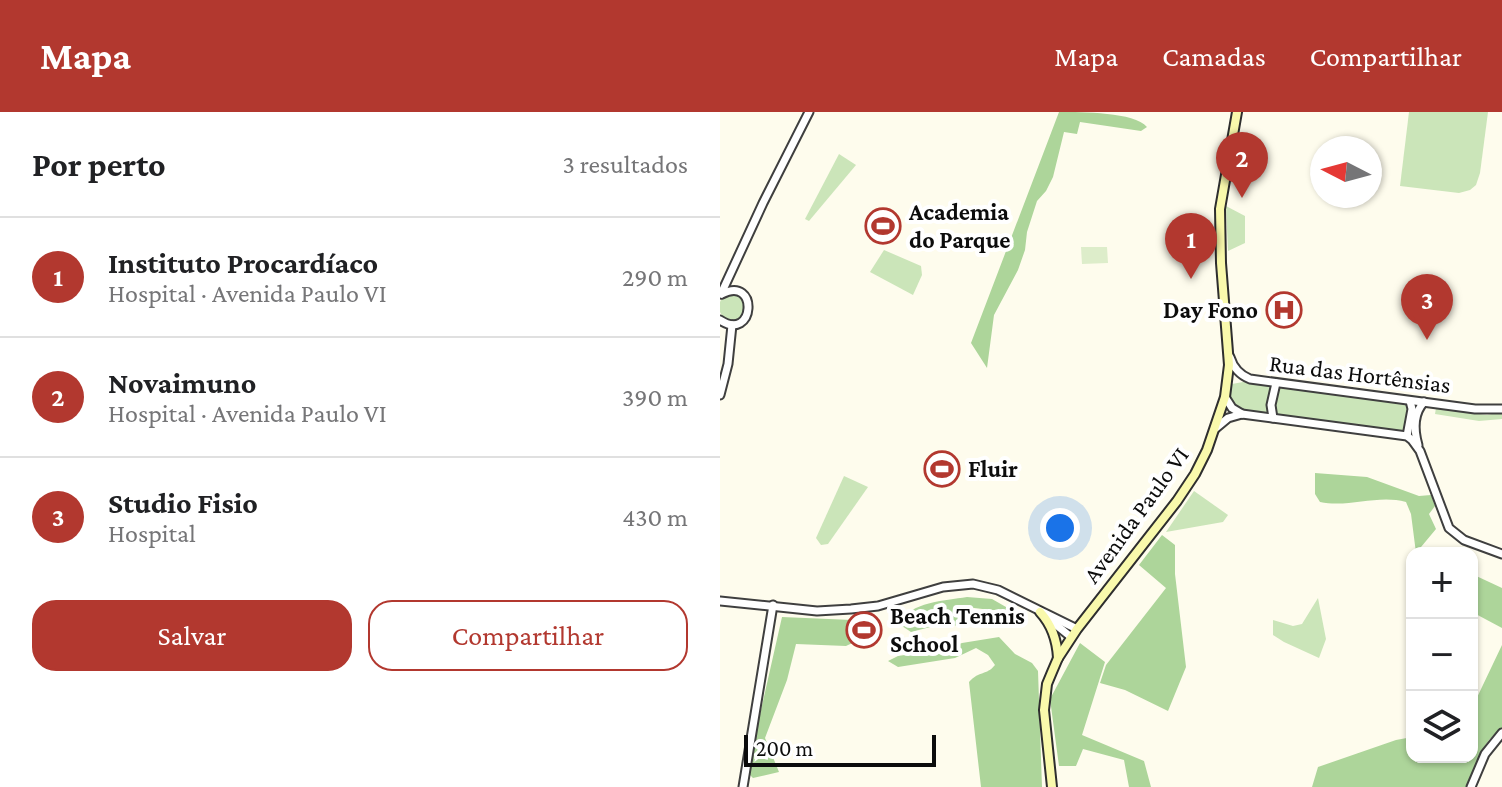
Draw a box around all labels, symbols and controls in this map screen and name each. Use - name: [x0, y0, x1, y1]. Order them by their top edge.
- text: Mapa: [40, 35, 131, 77]
- text: Mapa: [1054, 41, 1118, 72]
- text: Camadas: [1162, 41, 1266, 72]
- text: Compartilhar: [1310, 41, 1462, 72]
- pin: 2: [1216, 132, 1268, 198]
- north arrow: [1310, 136, 1382, 208]
- text: Por perto: [32, 146, 166, 183]
- text: 3 resultados: [563, 150, 688, 179]
- place label: Academia do Parque: [908, 198, 1011, 253]
- sports icon: Academia do Parque: [864, 207, 902, 245]
- pin: 1: [1165, 213, 1217, 279]
- text: Instituto Procardíaco: [108, 246, 378, 279]
- text: 1: [53, 263, 63, 292]
- text: 290 m: [622, 263, 688, 292]
- pin: 3: [1401, 274, 1453, 340]
- text: Hospital · Avenida Paulo VI: [108, 279, 387, 308]
- hospital icon: Day Fono: [1265, 291, 1303, 329]
- place label: Day Fono: [1163, 296, 1258, 323]
- street label: Rua das Hortênsias: [1268, 349, 1452, 398]
- text: Novaimuno: [108, 366, 256, 399]
- text: 2: [51, 383, 65, 412]
- text: 390 m: [622, 383, 688, 412]
- text: Hospital · Avenida Paulo VI: [108, 399, 387, 428]
- street label: Avenida Paulo VI: [1077, 442, 1194, 588]
- sports icon: Fluir: [923, 450, 961, 488]
- place label: Fluir: [968, 455, 1018, 482]
- text: Studio Fisio: [108, 486, 258, 519]
- text: 3: [52, 503, 64, 532]
- text: 430 m: [622, 503, 688, 532]
- your location: [1040, 508, 1080, 548]
- text: Hospital: [108, 519, 196, 548]
- map controls: [1406, 547, 1478, 763]
- button: +: [1406, 547, 1478, 619]
- button: Salvar: [32, 600, 352, 671]
- button: Compartilhar: [368, 600, 688, 671]
- place label: Beach Tennis School: [890, 602, 1025, 657]
- sports icon: Beach Tennis School: [845, 611, 883, 649]
- button: −: [1406, 619, 1478, 691]
- button: layers: [1406, 691, 1478, 763]
- scale bar: [744, 731, 936, 767]
- text: 200 m: [756, 736, 813, 761]

